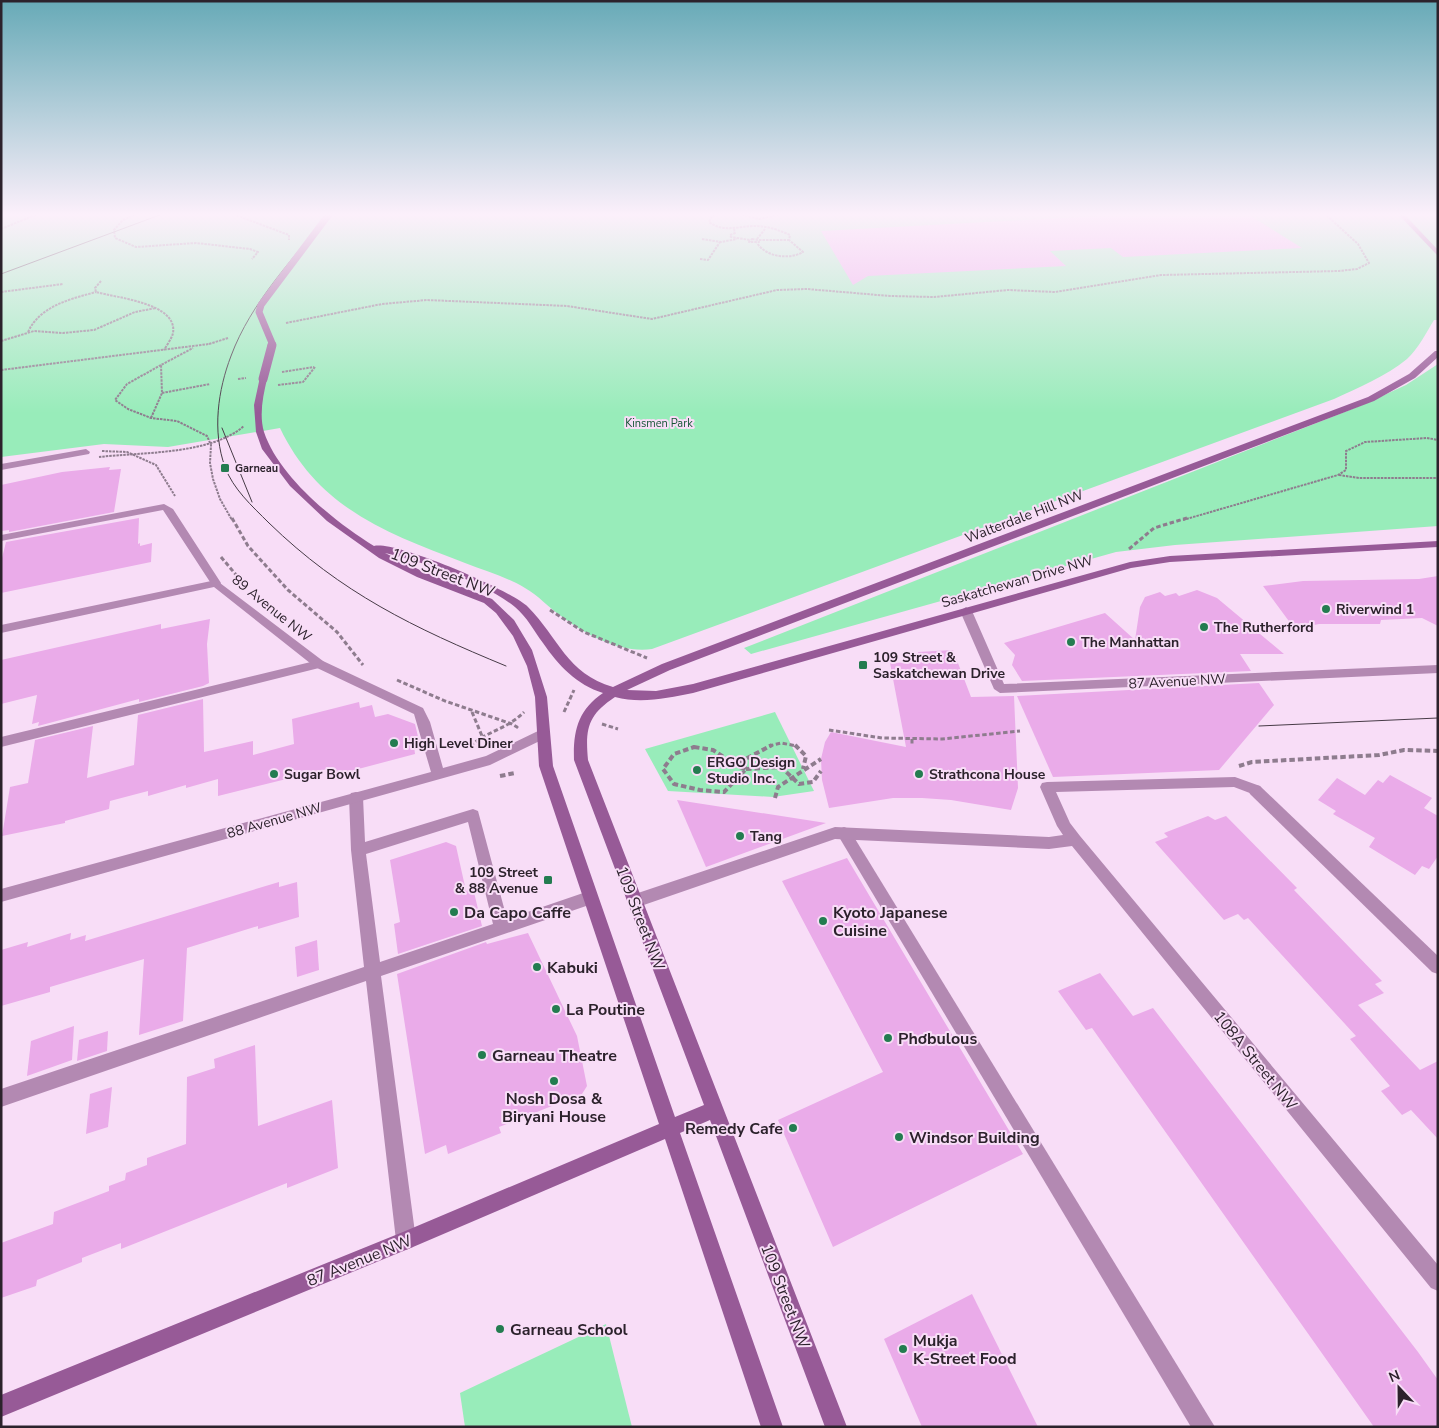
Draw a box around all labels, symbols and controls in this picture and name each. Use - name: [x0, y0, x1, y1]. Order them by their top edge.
- park label: Kinsmen Park: [625, 416, 693, 431]
- place label: Garneau: [235, 461, 278, 476]
- marker: Garneau: [219, 462, 231, 474]
- street label: Walterdale Hill NW: [962, 485, 1087, 548]
- street label: 109 Street NW: [387, 543, 498, 603]
- street label: Saskatchewan Drive NW: [939, 551, 1096, 612]
- street label: 89 Avenue NW: [228, 570, 316, 647]
- place label: Riverwind 1: [1336, 600, 1414, 619]
- marker: Riverwind 1: [1320, 603, 1332, 615]
- place label: The Rutherford: [1214, 618, 1314, 637]
- marker: The Rutherford: [1198, 621, 1210, 633]
- place label: The Manhattan: [1081, 633, 1179, 652]
- marker: The Manhattan: [1065, 636, 1077, 648]
- place label: 109 Street & Saskatchewan Drive: [873, 648, 1005, 683]
- marker: 109 Street & Saskatchewan Drive: [857, 659, 869, 671]
- street label: 87 Avenue NW: [1128, 669, 1227, 694]
- place label: High Level Diner: [404, 734, 513, 753]
- marker: High Level Diner: [388, 737, 400, 749]
- place label: ERGO Design Studio Inc.: [707, 753, 795, 788]
- marker: ERGO Design Studio Inc.: [691, 764, 703, 776]
- place label: Sugar Bowl: [284, 765, 361, 784]
- place label: Strathcona House: [929, 765, 1046, 784]
- marker: Sugar Bowl: [268, 768, 280, 780]
- marker: Strathcona House: [913, 768, 925, 780]
- street label: 88 Avenue NW: [225, 798, 324, 843]
- place label: Tang: [750, 827, 782, 846]
- marker: Tang: [734, 830, 746, 842]
- place label: 109 Street & 88 Avenue: [455, 863, 539, 898]
- street label: 109 Street NW: [610, 863, 670, 974]
- marker: 109 Street & 88 Avenue: [542, 874, 554, 886]
- place label: Da Capo Caffe: [464, 902, 571, 924]
- place label: Kyoto Japanese Cuisine: [833, 902, 948, 942]
- marker: Da Capo Caffe: [448, 906, 460, 918]
- marker: Kyoto Japanese Cuisine: [817, 915, 829, 927]
- place label: Kabuki: [547, 957, 598, 979]
- marker: Kabuki: [531, 961, 543, 973]
- place label: La Poutine: [566, 999, 645, 1021]
- marker: La Poutine: [550, 1003, 562, 1015]
- street label: 108A Street NW: [1208, 1006, 1302, 1115]
- place label: Phơbulous: [898, 1028, 977, 1050]
- marker: Phơbulous: [882, 1032, 894, 1044]
- place label: Garneau Theatre: [492, 1045, 617, 1067]
- marker: Garneau Theatre: [476, 1049, 488, 1061]
- marker: Nosh Dosa & Biryani House: [548, 1075, 560, 1087]
- place label: Nosh Dosa & Biryani House: [502, 1088, 606, 1128]
- place label: Remedy Cafe: [685, 1118, 783, 1140]
- marker: Remedy Cafe: [787, 1122, 799, 1134]
- place label: Windsor Building: [909, 1127, 1040, 1149]
- marker: Windsor Building: [893, 1131, 905, 1143]
- street label: 87 Avenue NW: [304, 1230, 415, 1292]
- street label: 109 Street NW: [755, 1241, 815, 1352]
- place label: Garneau School: [510, 1319, 628, 1341]
- marker: Garneau School: [494, 1323, 506, 1335]
- place label: Mukja K-Street Food: [913, 1330, 1017, 1370]
- marker: Mukja K-Street Food: [897, 1343, 909, 1355]
- north arrow: [1374, 1363, 1424, 1413]
- text: N: [1386, 1366, 1403, 1387]

